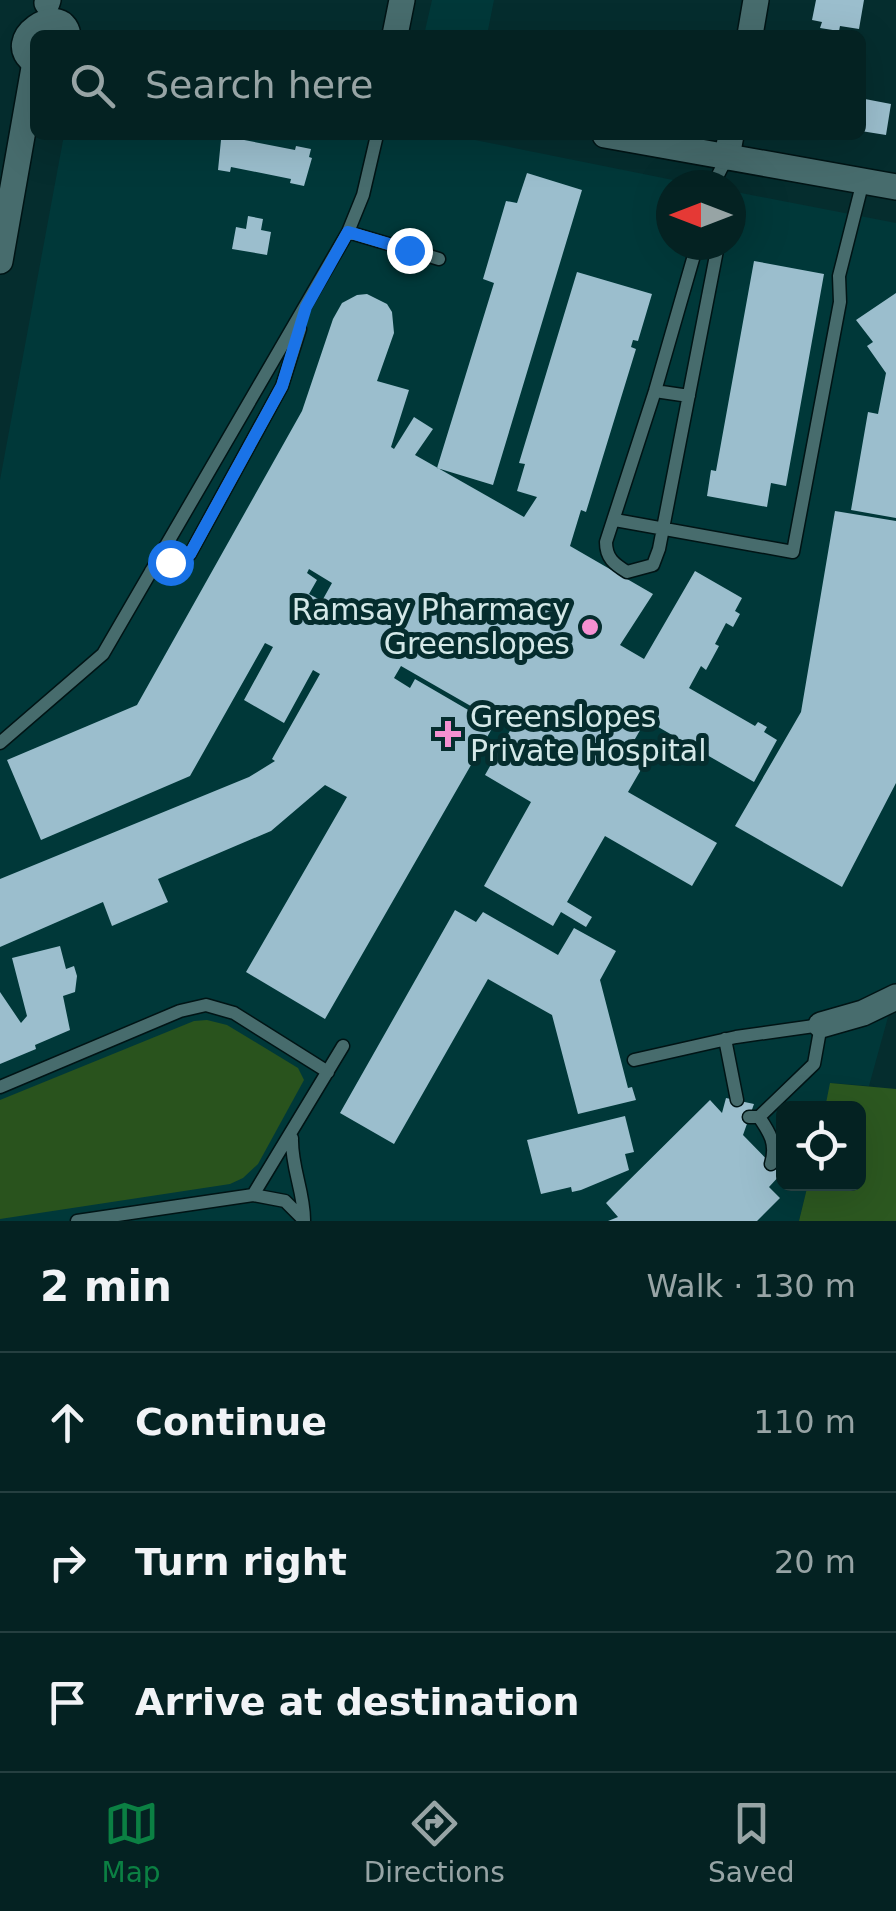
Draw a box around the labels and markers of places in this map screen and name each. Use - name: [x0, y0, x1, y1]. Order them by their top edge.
- place label: Ramsay Pharmacy Greenslopes: [292, 592, 570, 661]
- marker: Ramsay Pharmacy Greenslopes: [579, 616, 601, 638]
- place label: Greenslopes Private Hospital: [470, 699, 707, 768]
- marker: Greenslopes Private Hospital: [435, 721, 461, 747]

